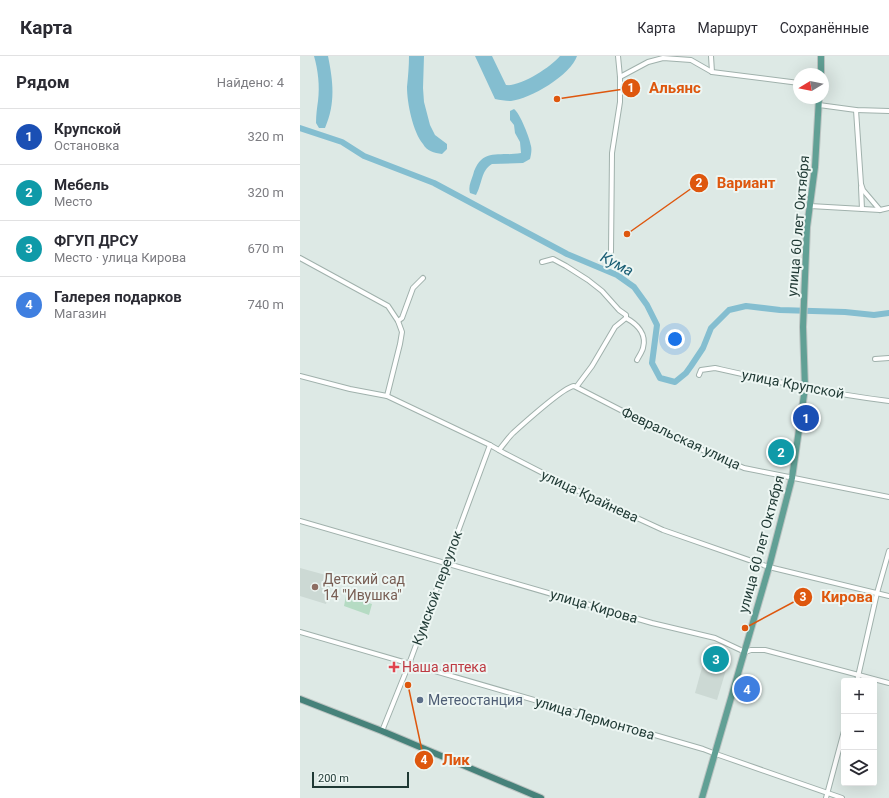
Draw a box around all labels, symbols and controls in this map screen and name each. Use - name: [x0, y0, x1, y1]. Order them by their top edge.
- text: Карта: [20, 16, 72, 39]
- text: Карта: [637, 20, 676, 36]
- text: Маршрут: [698, 20, 758, 36]
- text: Сохранённые: [780, 20, 869, 36]
- north arrow: [793, 68, 829, 104]
- text: Рядом: [16, 72, 70, 92]
- callout: Альянс: [621, 74, 708, 101]
- text: Найдено: 4: [217, 75, 284, 90]
- text: Альянс: [649, 79, 701, 97]
- text: 1: [628, 81, 634, 95]
- text: Крупской: [54, 120, 121, 138]
- text: 1: [25, 129, 33, 144]
- text: 320 m: [247, 129, 284, 144]
- text: Остановка: [54, 138, 119, 153]
- street label: улица 60 лет Октября: [784, 155, 812, 297]
- callout: Вариант: [689, 170, 783, 197]
- text: Вариант: [717, 174, 776, 192]
- text: Мебель: [54, 176, 109, 194]
- text: 2: [696, 176, 703, 190]
- text: 2: [25, 185, 33, 200]
- text: 320 m: [247, 185, 284, 200]
- text: Место: [54, 194, 92, 209]
- text: ФГУП ДРСУ: [54, 232, 139, 250]
- text: 3: [25, 241, 33, 256]
- text: 670 m: [247, 241, 284, 256]
- water label: Кума: [597, 248, 637, 280]
- text: Место · улица Кирова: [54, 250, 186, 265]
- text: Галерея подарков: [54, 288, 182, 306]
- text: 4: [25, 297, 33, 312]
- text: 740 m: [247, 297, 284, 312]
- text: Магазин: [54, 306, 107, 321]
- your location: [665, 329, 685, 349]
- street label: улица Крупской: [740, 366, 846, 402]
- street label: Февральская улица: [619, 403, 743, 473]
- pin: 1: [793, 403, 819, 433]
- pin: 2: [768, 437, 794, 467]
- street label: улица Крайнева: [539, 466, 641, 526]
- street label: улица 60 лет Октября: [735, 474, 787, 614]
- street label: Кумской переулок: [409, 528, 465, 647]
- place label: Детский сад 14 "Ивушка": [323, 571, 406, 603]
- marker: Детский сад 14 "Ивушка": [310, 582, 320, 592]
- callout: Кирова: [793, 583, 881, 610]
- street label: улица Кирова: [548, 586, 640, 626]
- text: Кирова: [821, 588, 873, 606]
- text: 3: [800, 590, 807, 604]
- pin: 3: [703, 644, 729, 674]
- place label: Наша аптека: [402, 659, 487, 675]
- marker: Наша аптека: [389, 662, 399, 672]
- pin: 4: [734, 674, 760, 704]
- map controls: [841, 678, 877, 786]
- button: +: [841, 678, 877, 714]
- place label: Метеостанция: [428, 692, 523, 708]
- street label: улица Лермонтова: [533, 693, 657, 743]
- marker: Метеостанция: [415, 695, 425, 705]
- button: −: [841, 714, 877, 750]
- callout: Лик: [414, 746, 478, 773]
- button: layers: [841, 750, 877, 786]
- text: Лик: [442, 751, 470, 769]
- text: 4: [421, 753, 428, 767]
- scale bar: [312, 770, 409, 789]
- text: 200 m: [318, 772, 349, 785]

